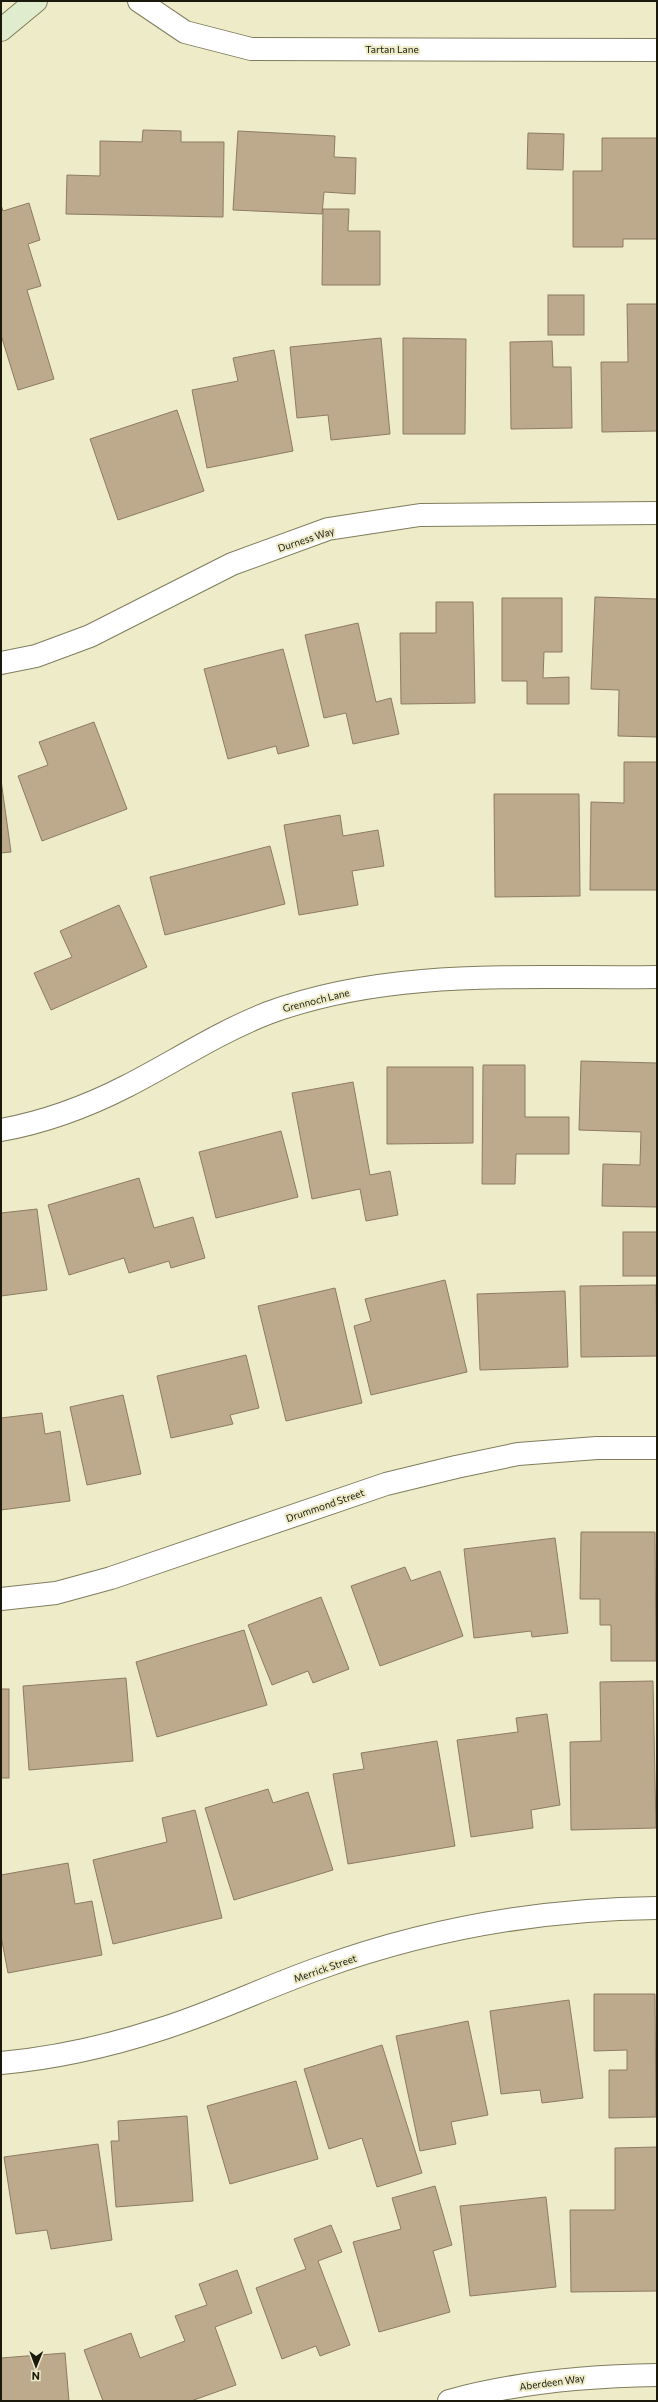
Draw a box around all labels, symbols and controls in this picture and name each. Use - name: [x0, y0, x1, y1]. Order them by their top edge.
- street label: Tartan Lane: [365, 43, 419, 55]
- street label: Durness Way: [276, 524, 336, 554]
- street label: Grennoch Lane: [281, 986, 351, 1014]
- street label: Drummond Street: [284, 1486, 366, 1524]
- street label: Merrick Street: [292, 1952, 358, 1984]
- north arrow: [16, 2346, 56, 2386]
- text: N: [32, 2370, 40, 2383]
- street label: Aberdeen Way: [519, 2371, 585, 2393]

